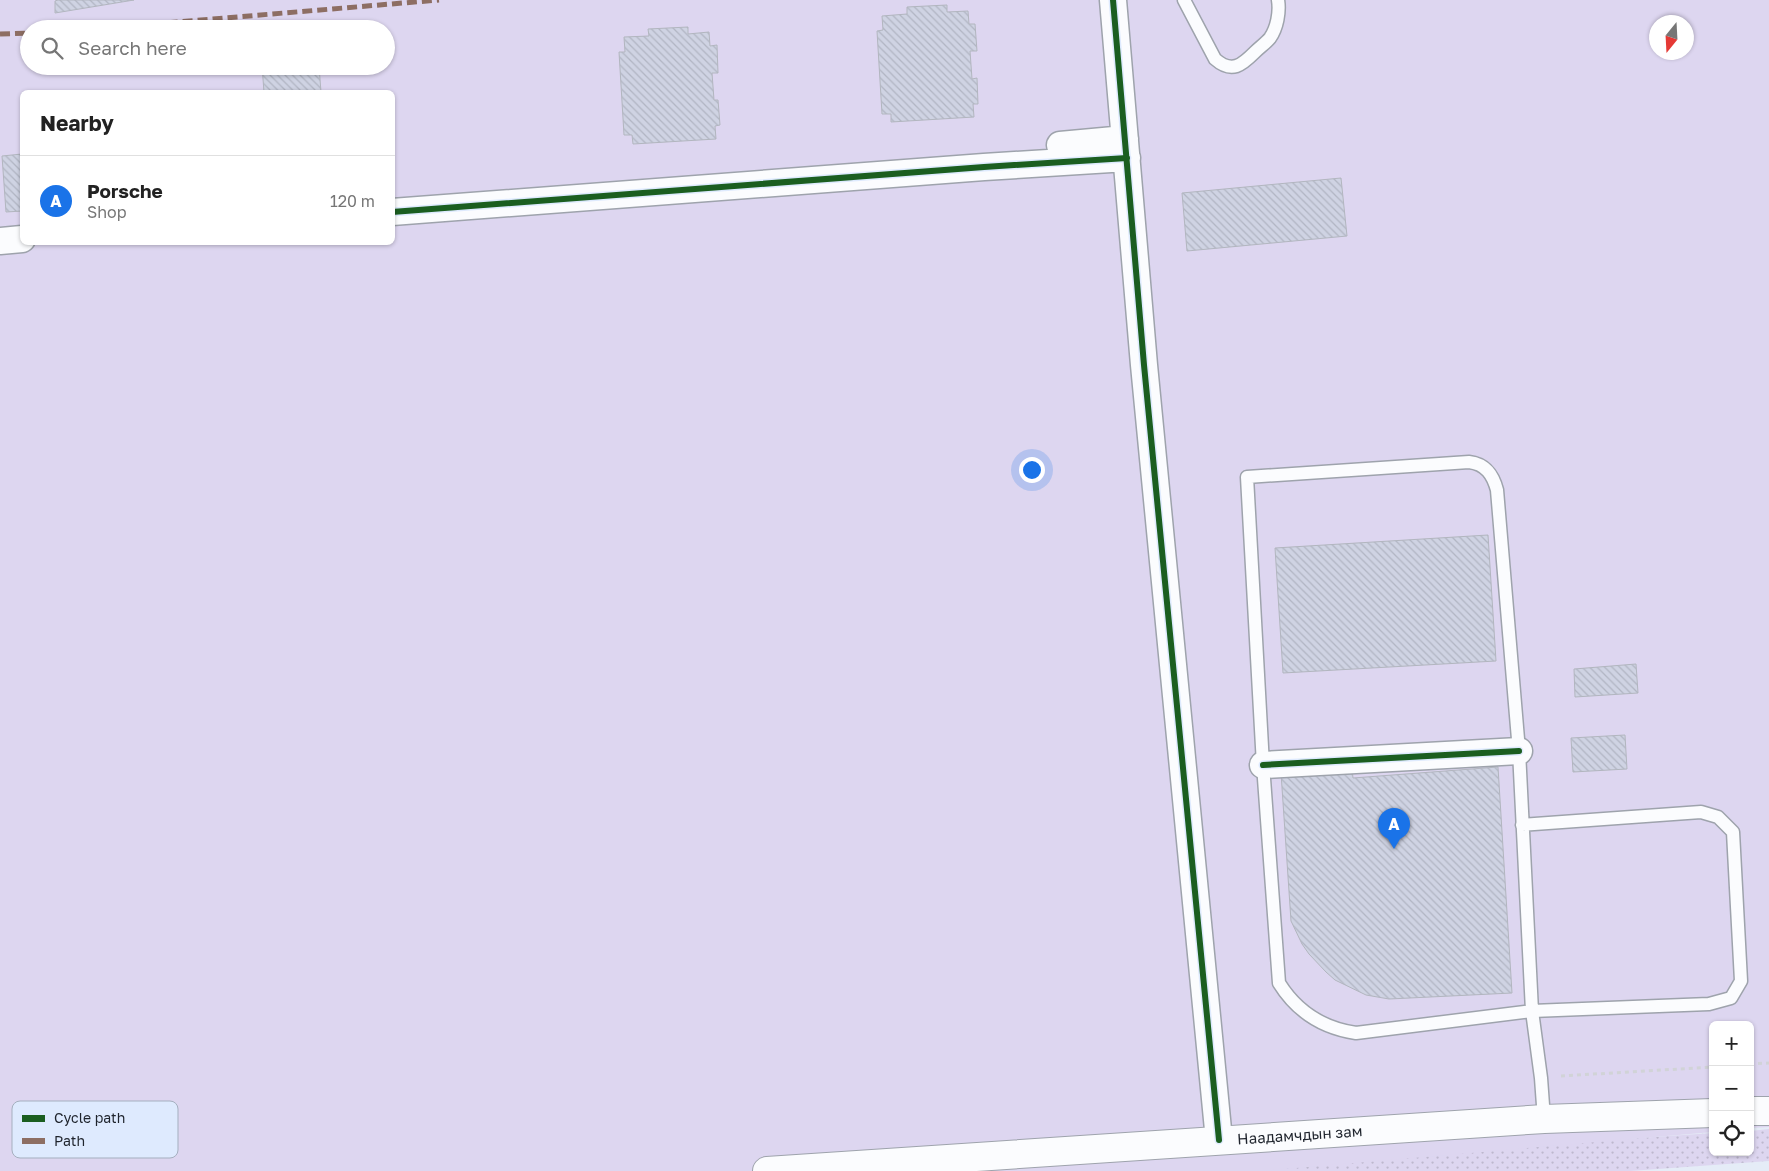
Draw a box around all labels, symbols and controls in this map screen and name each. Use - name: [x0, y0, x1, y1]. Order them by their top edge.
- north arrow: [1649, 15, 1694, 60]
- search box: [20, 20, 395, 75]
- icon: search: [38, 34, 66, 62]
- text: Search here: [78, 36, 187, 59]
- text: Nearby: [40, 110, 114, 136]
- text: Porsche: [87, 179, 163, 202]
- text: A: [50, 191, 62, 211]
- text: 120 m: [330, 191, 375, 211]
- text: Shop: [87, 202, 127, 222]
- your location: [1019, 457, 1045, 483]
- pin: A: [1378, 808, 1410, 849]
- map controls: [1709, 1021, 1754, 1156]
- button: +: [1709, 1021, 1754, 1066]
- button: −: [1709, 1066, 1754, 1111]
- legend: [12, 1101, 178, 1158]
- text: Cycle path: [54, 1109, 125, 1126]
- button: locate: [1709, 1111, 1754, 1156]
- street label: Наадамчдын зам: [1237, 1121, 1363, 1148]
- text: Path: [54, 1132, 85, 1149]

